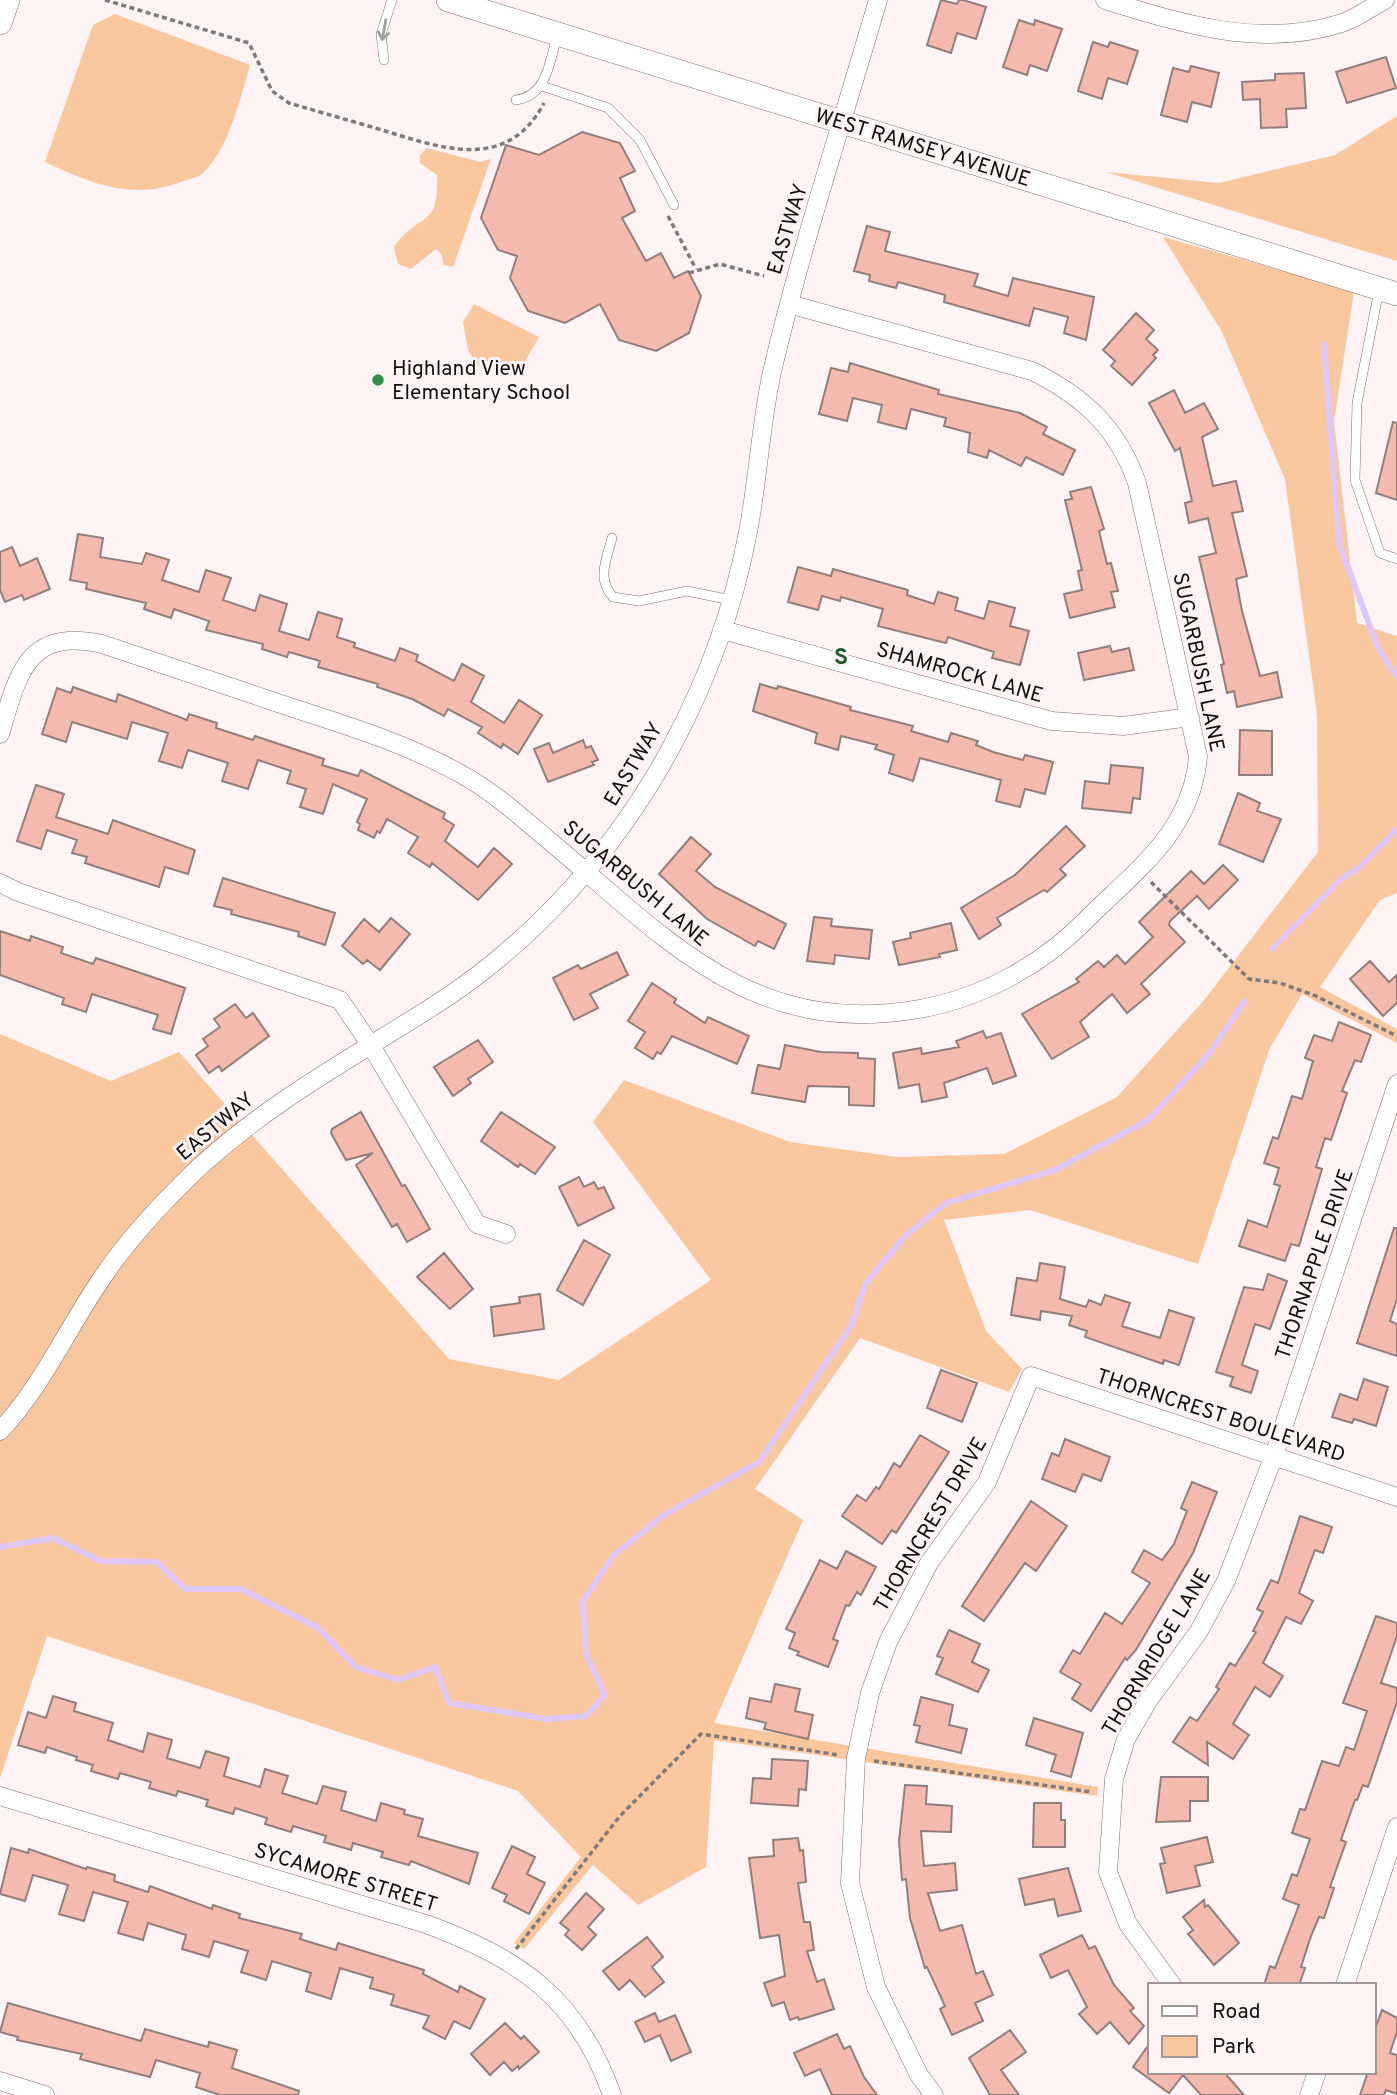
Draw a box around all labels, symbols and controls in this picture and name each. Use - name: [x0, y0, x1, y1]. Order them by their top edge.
- one-way arrow: [377, 18, 390, 40]
- street label: WEST RAMSEY AVENUE: [811, 103, 1034, 194]
- street label: EASTWAY: [762, 181, 815, 278]
- place label: Highland View Elementary School: [392, 356, 570, 407]
- marker: Highland View Elementary School: [370, 372, 386, 388]
- street label: SUGARBUSH LANE: [1165, 570, 1230, 754]
- street label: SHAMROCK LANE: [873, 637, 1046, 710]
- district label: S: [834, 644, 848, 673]
- street label: EASTWAY: [599, 718, 670, 812]
- street label: SUGARBUSH LANE: [556, 815, 714, 953]
- street label: EASTWAY: [172, 1087, 260, 1167]
- street label: THORNAPPLE DRIVE: [1270, 1166, 1361, 1363]
- street label: THORNCREST BOULEVARD: [1092, 1363, 1349, 1470]
- street label: THORNCREST DRIVE: [868, 1433, 994, 1617]
- street label: THORNRIDGE LANE: [1097, 1564, 1218, 1741]
- street label: SYCAMORE STREET: [251, 1838, 441, 1919]
- legend: [1148, 1983, 1376, 2074]
- text: Road: [1212, 1999, 1261, 2026]
- text: Park: [1212, 2034, 1255, 2061]

